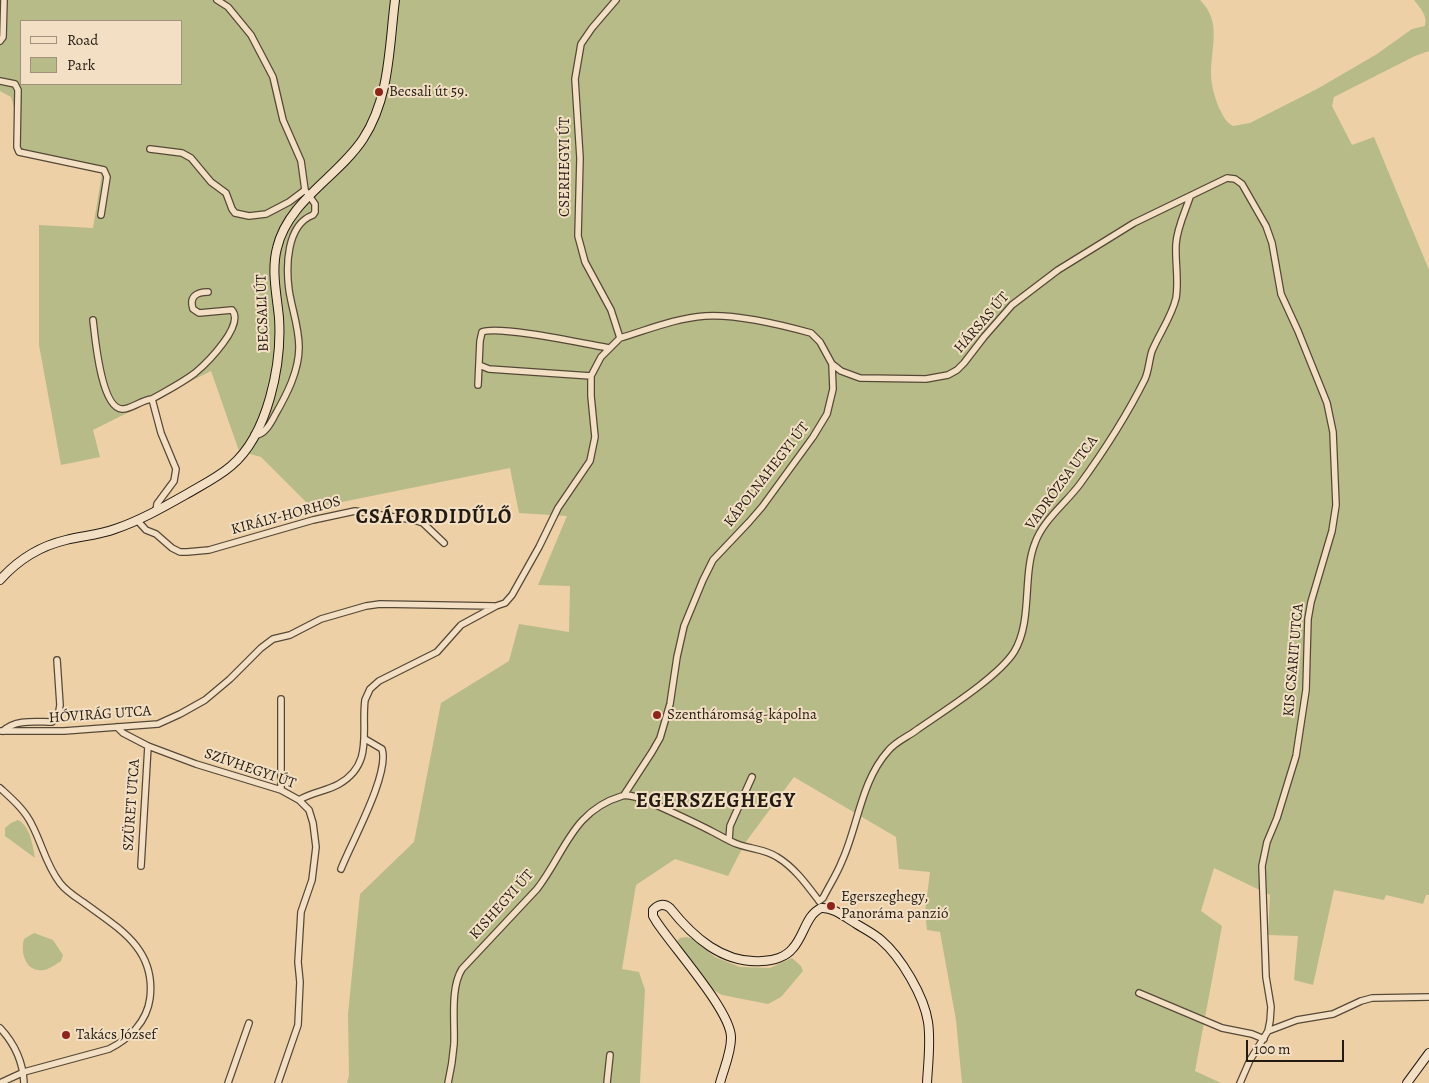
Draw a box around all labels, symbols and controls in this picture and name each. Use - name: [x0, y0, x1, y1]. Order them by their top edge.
- legend: [20, 20, 182, 85]
- text: Road: [67, 30, 98, 50]
- text: Park: [67, 55, 95, 75]
- place label: Becsali út 59.: [389, 83, 469, 101]
- marker: Becsali út 59.: [373, 86, 385, 98]
- street label: CSERHEGYI ÚT: [556, 117, 574, 217]
- street label: BECSALI ÚT: [253, 274, 273, 352]
- street label: HÁRSAS ÚT: [951, 289, 1013, 357]
- street label: KÁPOLNAHEGYI ÚT: [720, 419, 814, 531]
- street label: VADRÓZSA UTCA: [1022, 432, 1102, 534]
- street label: KIRÁLY-HORHOS: [229, 493, 343, 539]
- district label: CSÁFORDIDŰLŐ: [354, 506, 514, 530]
- street label: KIS CSARIT UTCA: [1280, 603, 1308, 717]
- street label: HÓVIRÁG UTCA: [48, 702, 152, 728]
- place label: Szentháromság-kápolna: [667, 706, 817, 724]
- marker: Szentháromság-kápolna: [651, 709, 663, 721]
- street label: SZÍVHEGYI ÚT: [202, 745, 298, 793]
- street label: SZÜRET UTCA: [120, 758, 144, 852]
- district label: EGERSZEGHEGY: [634, 790, 798, 814]
- street label: KISHEGYI ÚT: [466, 866, 538, 944]
- place label: Egerszeghegy, Panoráma panzió: [841, 888, 948, 923]
- marker: Egerszeghegy, Panoráma panzió: [825, 900, 837, 912]
- place label: Takács József: [76, 1026, 156, 1044]
- marker: Takács József: [60, 1029, 72, 1041]
- scale bar: [1249, 1030, 1346, 1062]
- text: 100 m: [1254, 1039, 1291, 1059]

